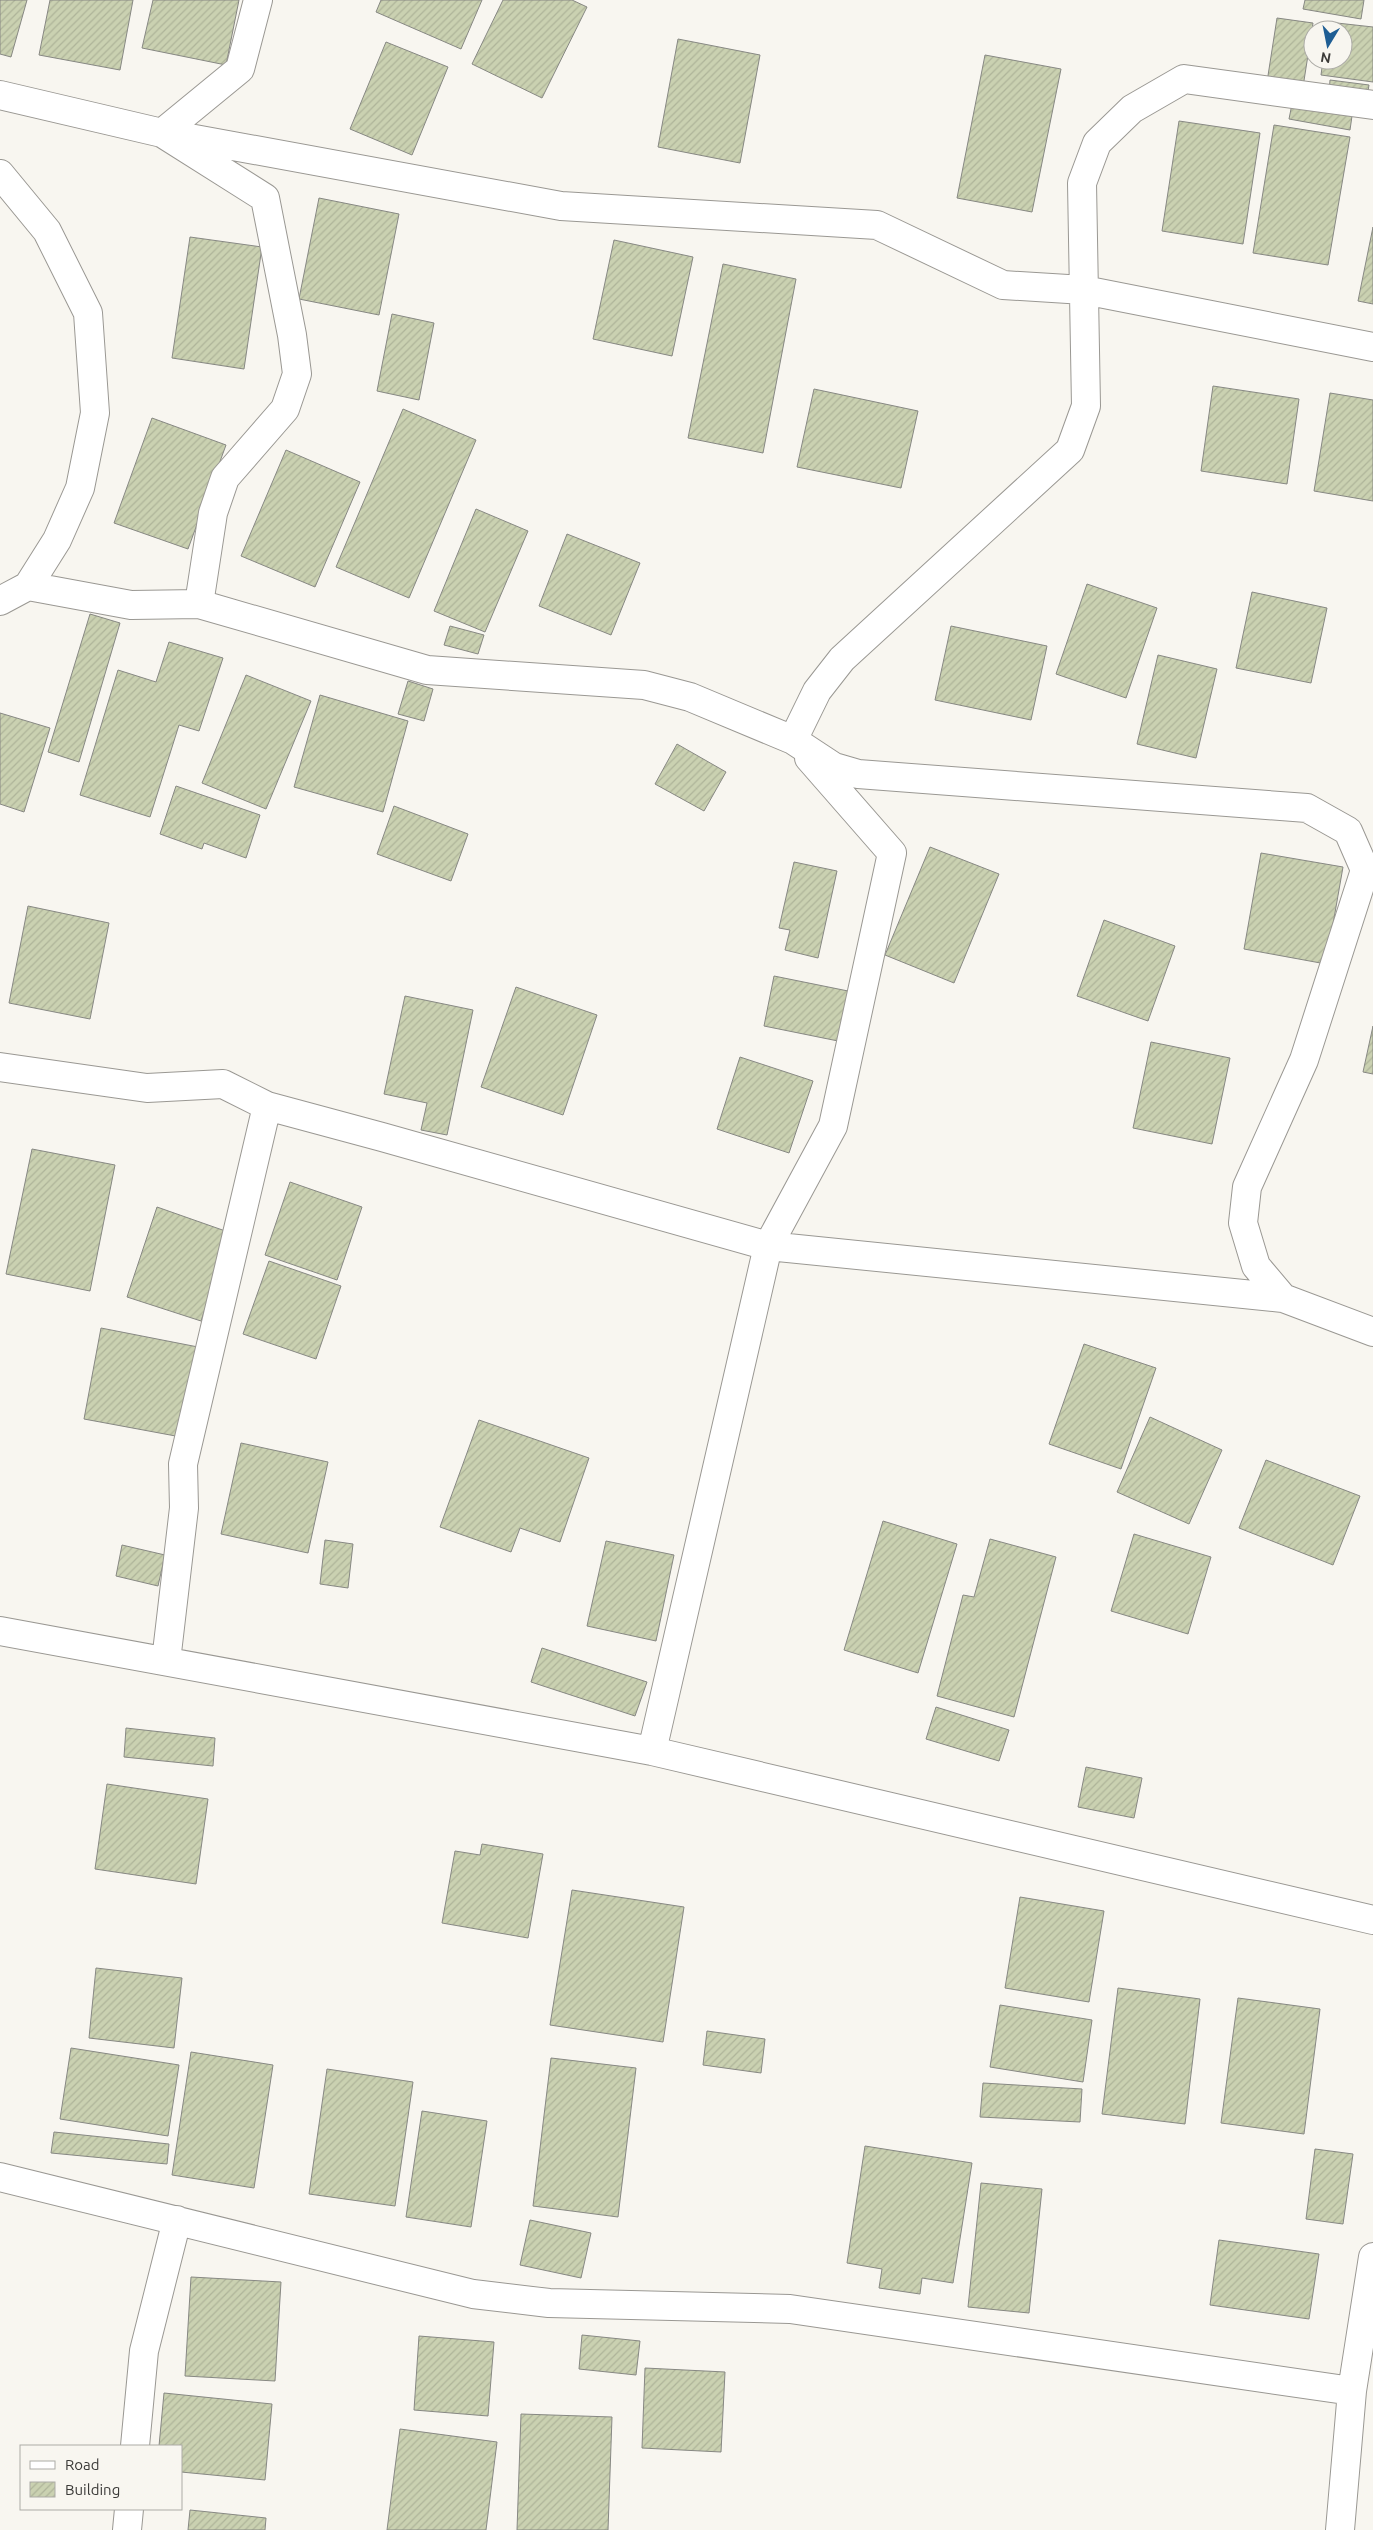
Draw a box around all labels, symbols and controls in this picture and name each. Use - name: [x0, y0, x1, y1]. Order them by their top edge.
- north arrow: [1303, 20, 1353, 70]
- text: N: [1319, 49, 1332, 67]
- legend: [20, 2445, 182, 2510]
- text: Road: [65, 2456, 100, 2473]
- text: Building: [65, 2481, 120, 2498]

